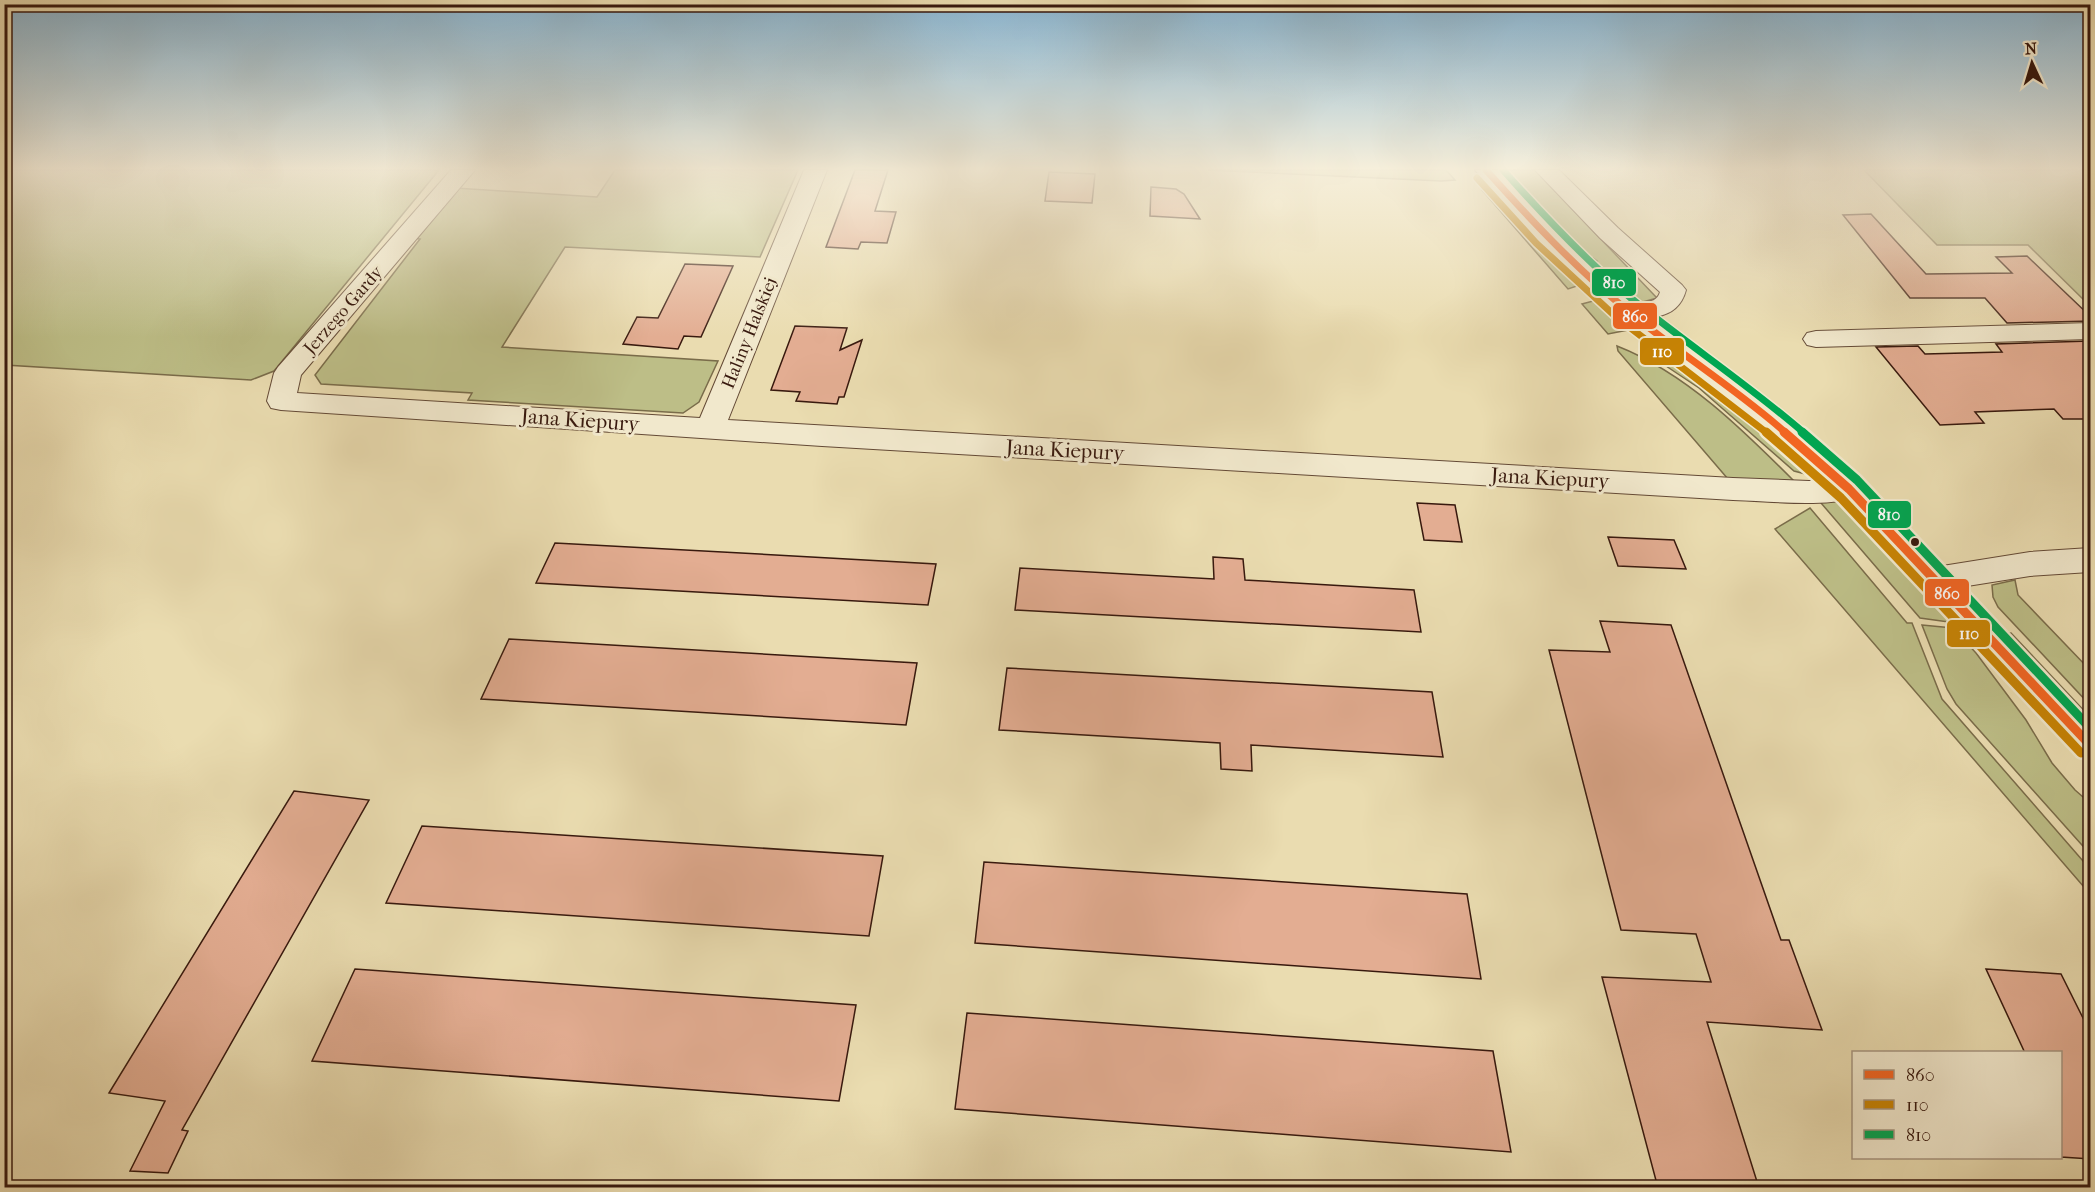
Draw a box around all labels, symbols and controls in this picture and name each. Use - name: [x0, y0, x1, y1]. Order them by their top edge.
- north arrow: [2002, 33, 2062, 93]
- text: N: [2024, 39, 2039, 58]
- street label: Jerzego Gardy: [298, 261, 388, 360]
- line badge: 810: [1591, 268, 1637, 297]
- text: 810: [1603, 273, 1625, 292]
- street label: Haliny Halskiej: [718, 274, 781, 392]
- line badge: 860: [1612, 302, 1658, 330]
- text: 860: [1622, 307, 1648, 326]
- line badge: 110: [1639, 337, 1685, 366]
- text: 110: [1652, 342, 1672, 361]
- street label: Jana Kiepury: [518, 404, 641, 436]
- street label: Jana Kiepury: [1003, 435, 1126, 465]
- street label: Jana Kiepury: [1488, 463, 1611, 493]
- line badge: 810: [1867, 500, 1912, 529]
- text: 810: [1878, 505, 1900, 524]
- unlabelled marker: [1909, 536, 1921, 548]
- line badge: 860: [1924, 578, 1970, 607]
- text: 860: [1934, 584, 1960, 603]
- line badge: 110: [1946, 619, 1991, 648]
- text: 110: [1959, 624, 1979, 643]
- legend: [1852, 1051, 2062, 1159]
- text: 860: [1906, 1065, 1935, 1086]
- text: 110: [1906, 1095, 1929, 1116]
- text: 810: [1906, 1125, 1931, 1146]

